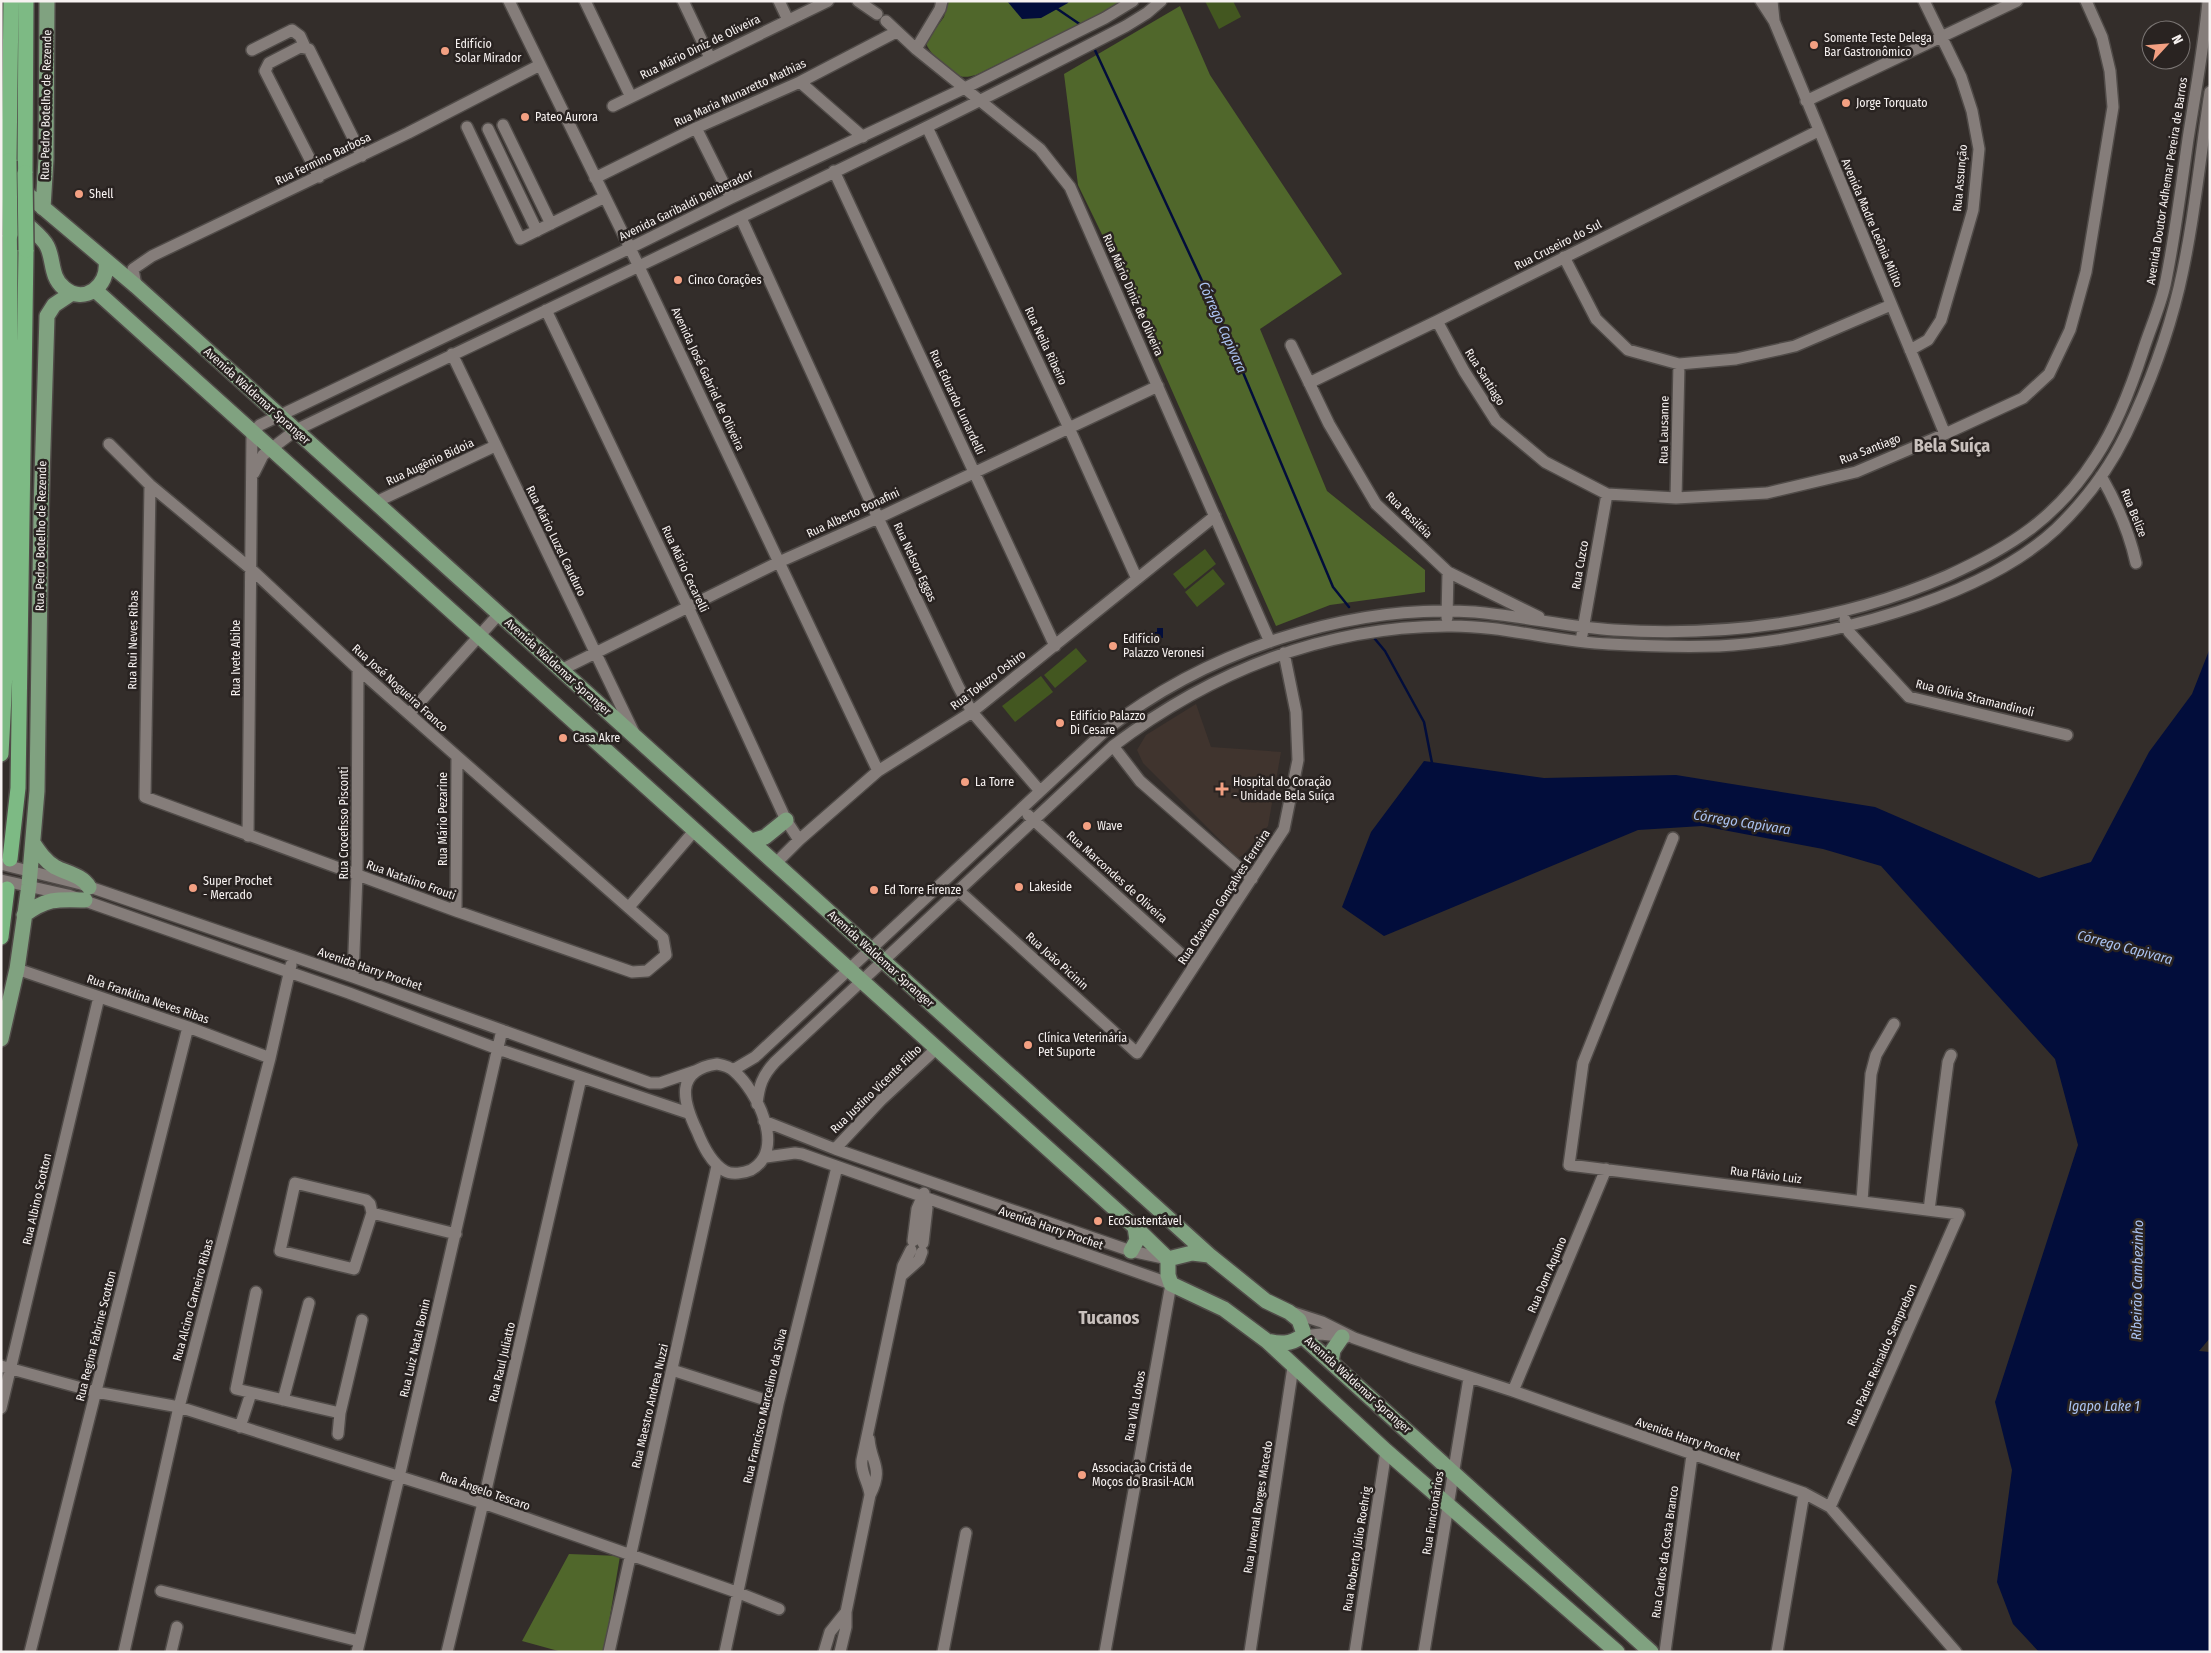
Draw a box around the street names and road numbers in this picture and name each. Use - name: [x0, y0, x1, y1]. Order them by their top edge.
- street label: Rua Mário Diniz de Oliveira: [638, 12, 763, 82]
- street label: Rua Pedro Botelho de Rezende: [38, 30, 54, 180]
- street label: Rua Maria Munaretto Mathias: [672, 56, 808, 130]
- street label: Avenida Doutor Adhemar Pereira de Barros: [2144, 76, 2190, 286]
- street label: Rua Fermino Barbosa: [273, 130, 373, 188]
- street label: Rua Assunção: [1950, 144, 1970, 212]
- street label: Avenida Madre Leônia Milito: [1838, 156, 1906, 290]
- street label: Avenida Garibaldi Deliberador: [617, 166, 756, 244]
- street label: Rua Cruseiro do Sul: [1512, 217, 1604, 273]
- street label: Rua Mário Diniz de Oliveira: [1100, 232, 1166, 358]
- street label: Avenida José Gabriel de Oliveira: [669, 305, 747, 453]
- street label: Rua Neila Ribeiro: [1022, 305, 1070, 387]
- street label: Avenida Waldemar Spranger: [201, 345, 314, 448]
- street label: Rua Santiago: [1462, 346, 1508, 408]
- street label: Rua Eduardo Lunardelli: [927, 347, 987, 457]
- street label: Rua Lausanne: [1656, 396, 1672, 464]
- street label: Rua Santiago: [1838, 431, 1902, 467]
- street label: Rua Augênio Bidoia: [384, 435, 476, 488]
- street label: Rua Pedro Botelho de Rezende: [33, 461, 49, 611]
- street label: Rua Mário Luzel Cauduro: [523, 483, 589, 599]
- street label: Rua Alberto Bonafini: [804, 485, 902, 541]
- street label: Rua Belize: [2118, 487, 2150, 539]
- street label: Rua Basiléia: [1383, 489, 1435, 541]
- street label: Rua Nelson Eggas: [891, 520, 939, 604]
- street label: Rua Mário Cecarelli: [659, 523, 711, 615]
- street label: Rua Cuzco: [1569, 539, 1591, 591]
- street label: Rua Rui Neves Ribas: [125, 590, 141, 690]
- street label: Avenida Waldemar Spranger: [502, 616, 615, 719]
- street label: Rua Ivete Abibe: [229, 620, 243, 696]
- street label: Rua José Nogueira Franco: [349, 641, 451, 735]
- street label: Rua Tokuzo Oshiro: [948, 647, 1028, 713]
- street label: Rua Olívia Stramandinoli: [1914, 676, 2036, 720]
- street label: Rua Crocefisso Pisconti: [337, 767, 351, 879]
- street label: Rua Mário Pezarine: [436, 772, 450, 866]
- street label: Rua Otaviano Gonçalves Ferreira: [1175, 827, 1273, 967]
- street label: Rua Marcondes de Oliveira: [1064, 828, 1170, 926]
- street label: Rua Natalino Frouti: [364, 857, 458, 903]
- street label: Avenida Waldemar Spranger: [825, 908, 938, 1011]
- street label: Rua João Picinin: [1023, 929, 1091, 993]
- street label: Avenida Harry Prochet: [316, 945, 424, 993]
- street label: Rua Franklina Neves Ribas: [85, 971, 211, 1027]
- street label: Rua Justino Vicente Filho: [828, 1042, 924, 1136]
- street label: Rua Albino Scotton: [20, 1152, 54, 1246]
- street label: Rua Flávio Luiz: [1729, 1164, 1803, 1186]
- street label: Avenida Harry Prochet: [997, 1204, 1105, 1252]
- street label: Rua Dom Aquino: [1525, 1235, 1569, 1315]
- street label: Rua Alcino Carneiro Ribas: [170, 1238, 216, 1362]
- street label: Rua Regina Fabrine Scotton: [73, 1269, 119, 1403]
- street label: Rua Padre Reinaldo Semprebon: [1844, 1282, 1920, 1428]
- street label: Rua Luiz Natal Bonin: [397, 1297, 433, 1399]
- street label: Rua Raul Juliatto: [486, 1321, 518, 1403]
- street label: Rua Francisco Marcelino da Silva: [740, 1327, 790, 1485]
- street label: Avenida Waldemar Spranger: [1302, 1334, 1415, 1437]
- street label: Rua Maestro Andrea Nuzzi: [629, 1342, 671, 1470]
- street label: Rua Vila Lobos: [1122, 1370, 1148, 1442]
- street label: Avenida Harry Prochet: [1634, 1415, 1742, 1463]
- street label: Rua Juvenal Borges Macedo: [1241, 1439, 1275, 1575]
- street label: Rua Ângelo Tescaro: [438, 1468, 532, 1513]
- street label: Rua Funcionários: [1419, 1470, 1447, 1556]
- street label: Rua Roberto Júlio Roehrig: [1340, 1485, 1374, 1612]
- street label: Rua Carlos da Costa Branco: [1649, 1485, 1681, 1619]

